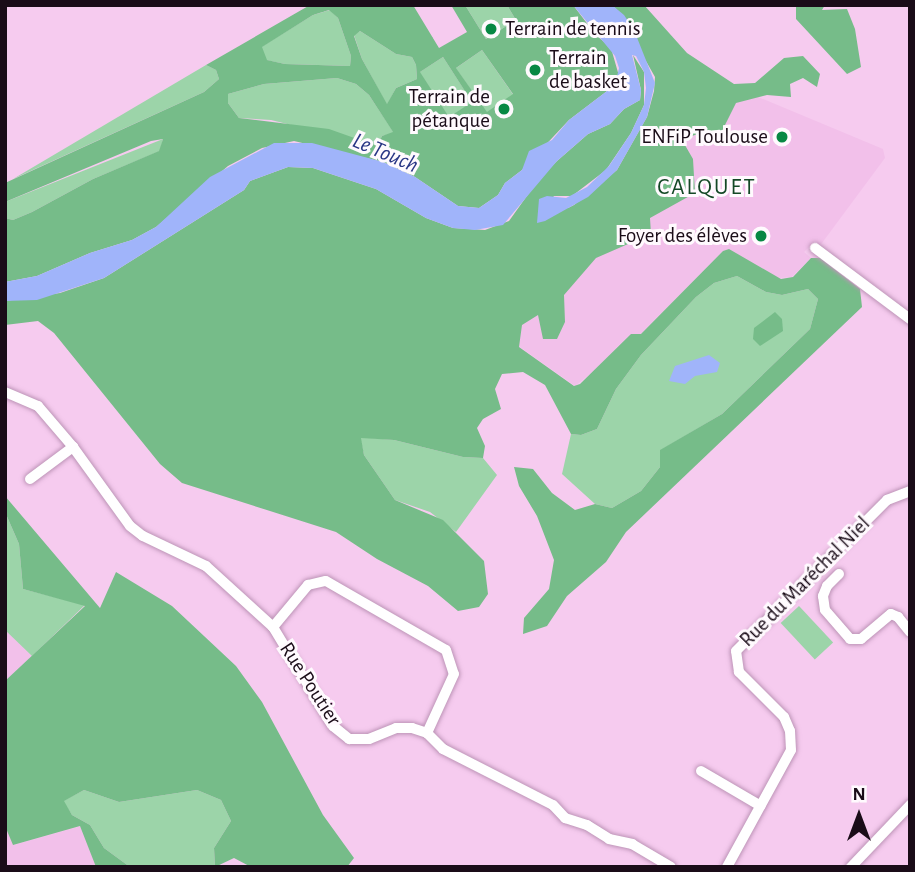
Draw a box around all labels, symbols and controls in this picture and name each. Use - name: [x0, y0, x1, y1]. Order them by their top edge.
- place label: Terrain de tennis: [505, 16, 640, 42]
- marker: Terrain de tennis: [483, 21, 499, 37]
- place label: Terrain de basket: [549, 45, 627, 95]
- marker: Terrain de basket: [527, 62, 543, 78]
- place label: Terrain de pétanque: [408, 84, 490, 134]
- marker: Terrain de pétanque: [496, 101, 512, 117]
- place label: ENFiP Toulouse: [641, 124, 768, 150]
- water label: Le Touch: [348, 128, 422, 180]
- marker: ENFiP Toulouse: [774, 129, 790, 145]
- district label: CALQUET: [658, 174, 756, 202]
- place label: Foyer des élèves: [618, 223, 747, 249]
- marker: Foyer des élèves: [753, 228, 769, 244]
- street label: Rue du Maréchal Niel: [735, 512, 875, 652]
- street label: Rue Poutier: [274, 638, 346, 730]
- north arrow: [824, 781, 894, 851]
- text: N: [852, 785, 866, 804]

